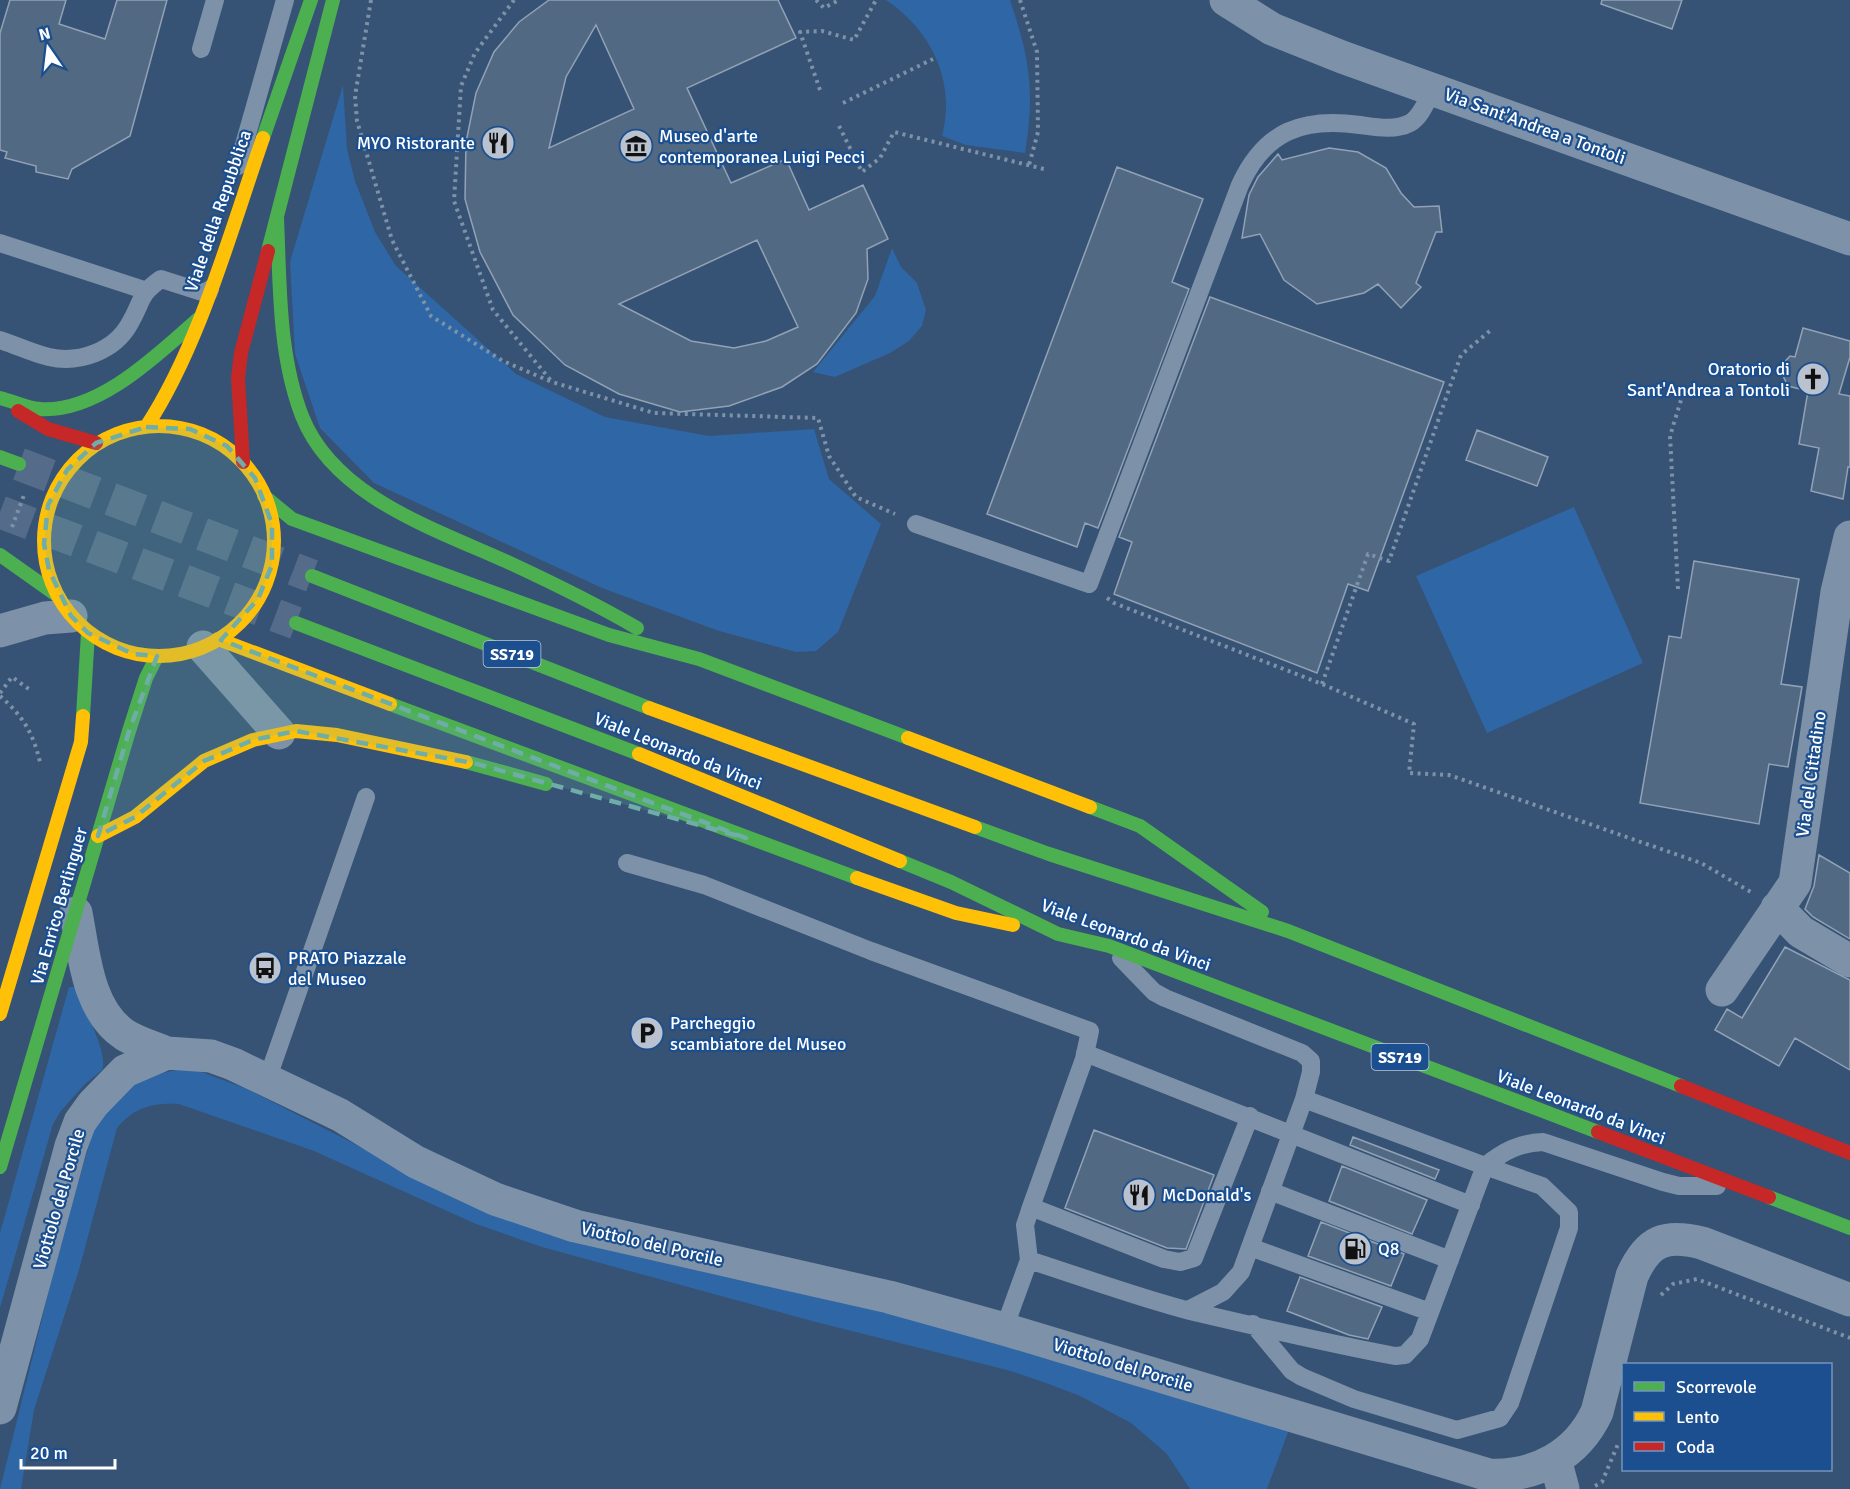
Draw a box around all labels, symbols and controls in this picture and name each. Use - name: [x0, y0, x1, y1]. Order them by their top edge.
- north arrow: [18, 18, 78, 78]
- text: N: [37, 23, 52, 45]
- street label: Via Sant'Andrea a Tontoli: [1441, 83, 1629, 169]
- restaurant icon: MYO Ristorante: [480, 125, 516, 161]
- place label: Museo d'arte contemporanea Luigi Pecci: [659, 125, 865, 168]
- street label: Viale della Repubblica: [180, 127, 256, 295]
- museum icon: Museo d'arte contemporanea Luigi Pecci: [618, 128, 654, 164]
- place label: MYO Ristorante: [357, 132, 475, 154]
- place label: Oratorio di Sant'Andrea a Tontoli: [1627, 358, 1790, 401]
- church icon: Oratorio di Sant'Andrea a Tontoli: [1795, 361, 1831, 397]
- road number: SS719: [484, 641, 540, 667]
- street label: Viale Leonardo da Vinci: [591, 707, 765, 795]
- street label: Via del Cittadino: [1791, 710, 1831, 838]
- street label: Via Enrico Berlinguer: [26, 824, 92, 987]
- street label: Viale Leonardo da Vinci: [1038, 894, 1214, 976]
- place label: PRATO Piazzale del Museo: [288, 947, 407, 990]
- bus stop icon: PRATO Piazzale del Museo: [247, 950, 283, 986]
- place label: Parcheggio scambiatore del Museo: [670, 1012, 846, 1055]
- parking icon: Parcheggio scambiatore del Museo: [629, 1015, 665, 1051]
- road number: SS719: [1372, 1044, 1428, 1070]
- street label: Viale Leonardo da Vinci: [1493, 1065, 1669, 1149]
- street label: Viottolo del Porcile: [28, 1126, 90, 1272]
- restaurant icon: McDonald's: [1121, 1177, 1157, 1213]
- place label: McDonald's: [1162, 1184, 1251, 1206]
- street label: Viottolo del Porcile: [579, 1217, 725, 1271]
- fuel station icon: Q8: [1337, 1231, 1373, 1267]
- place label: Q8: [1378, 1238, 1399, 1260]
- street label: Viottolo del Porcile: [1050, 1333, 1196, 1397]
- legend: [1622, 1363, 1832, 1471]
- text: Scorrevole: [1676, 1376, 1757, 1398]
- text: Lento: [1676, 1406, 1719, 1428]
- scale bar: [21, 1432, 116, 1470]
- text: Coda: [1676, 1436, 1715, 1458]
- text: 20 m: [30, 1442, 68, 1464]

